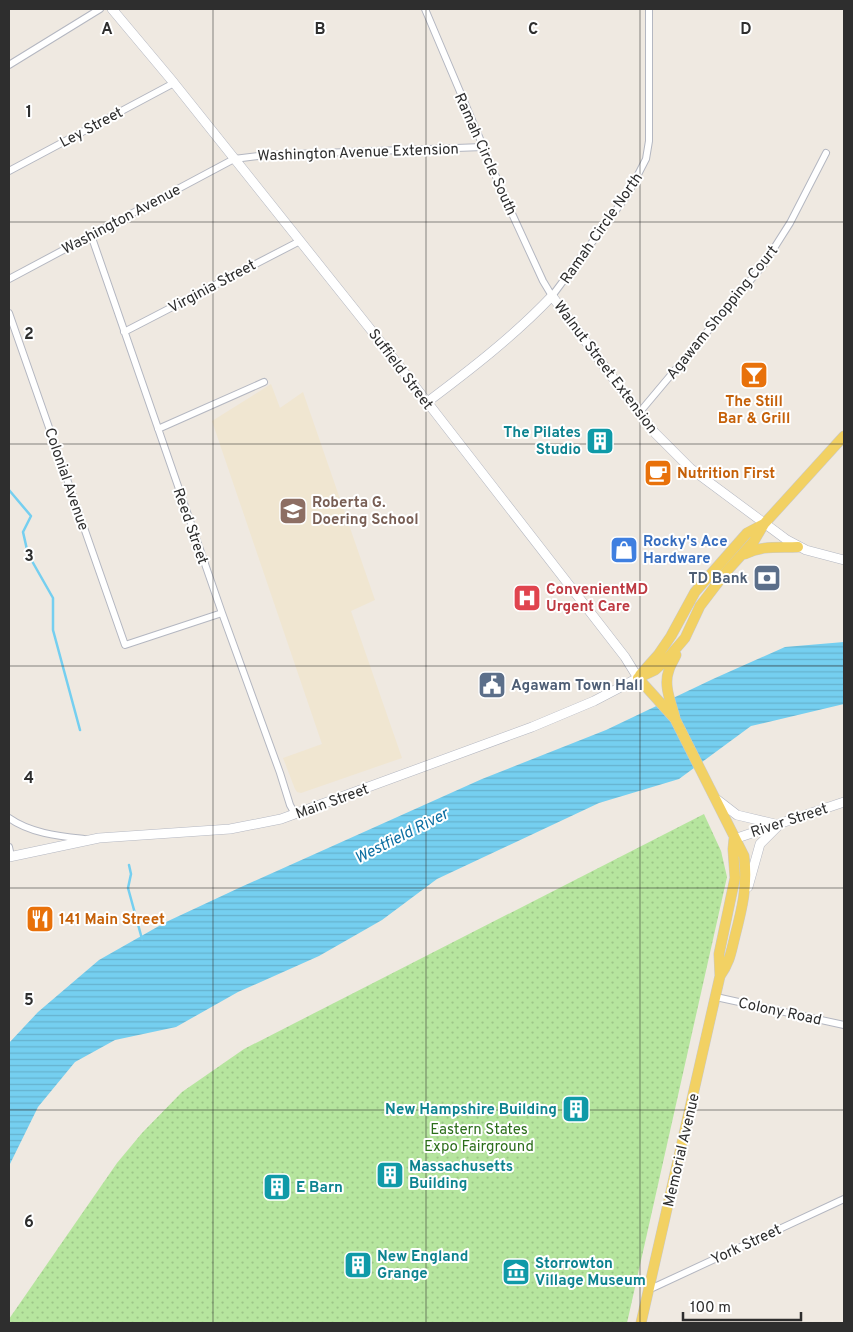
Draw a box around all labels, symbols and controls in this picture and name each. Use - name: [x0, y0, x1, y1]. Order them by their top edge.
- text: A: [101, 20, 113, 40]
- text: B: [314, 20, 326, 40]
- text: C: [528, 20, 538, 40]
- text: D: [740, 20, 752, 40]
- street label: Ramah Circle South: [449, 90, 520, 219]
- text: 1: [26, 103, 32, 123]
- street label: Ley Street: [57, 104, 127, 153]
- street label: Washington Avenue Extension: [257, 140, 459, 167]
- street label: Ramah Circle North: [557, 170, 648, 288]
- street label: Washington Avenue: [59, 181, 184, 260]
- street label: Agawam Shopping Court: [663, 242, 783, 384]
- street label: Virginia Street: [166, 256, 260, 318]
- street label: Walnut Street Extension: [549, 298, 661, 438]
- text: 2: [24, 325, 34, 345]
- street label: Suffield Street: [363, 326, 436, 414]
- bar icon: The Still Bar & Grill: [739, 360, 769, 390]
- place label: The Still Bar & Grill: [718, 393, 790, 429]
- place label: The Pilates Studio: [503, 424, 581, 460]
- street label: Colonial Avenue: [39, 426, 92, 533]
- building icon: The Pilates Studio: [585, 426, 615, 456]
- cafe icon: Nutrition First: [643, 458, 673, 488]
- place label: Nutrition First: [677, 465, 775, 484]
- street label: Reed Street: [168, 486, 212, 567]
- place label: Roberta G. Doering School: [312, 494, 419, 530]
- school or university icon: Roberta G. Doering School: [278, 496, 308, 526]
- place label: Rocky's Ace Hardware: [643, 533, 728, 569]
- shop icon: Rocky's Ace Hardware: [609, 535, 639, 565]
- text: 3: [24, 547, 34, 567]
- bank icon: TD Bank: [752, 563, 782, 593]
- place label: TD Bank: [688, 570, 748, 589]
- place label: ConvenientMD Urgent Care: [546, 581, 648, 617]
- hospital icon: ConvenientMD Urgent Care: [512, 583, 542, 613]
- public building icon: Agawam Town Hall: [477, 670, 507, 700]
- place label: Agawam Town Hall: [511, 677, 643, 696]
- text: 4: [24, 769, 34, 789]
- street label: Main Street: [293, 780, 372, 824]
- street label: River Street: [748, 800, 831, 843]
- water label: Westfield River: [352, 804, 454, 869]
- restaurant icon: 141 Main Street: [25, 904, 55, 934]
- place label: 141 Main Street: [59, 911, 165, 930]
- text: 5: [24, 991, 34, 1011]
- street label: Colony Road: [736, 994, 823, 1031]
- street label: Memorial Avenue: [660, 1092, 705, 1209]
- building icon: New Hampshire Building: [561, 1094, 591, 1124]
- place label: New Hampshire Building: [385, 1101, 557, 1120]
- park label: Eastern States Expo Fairground: [424, 1121, 534, 1157]
- place label: Massachusetts Building: [409, 1158, 513, 1194]
- building icon: Massachusetts Building: [375, 1160, 405, 1190]
- building icon: E Barn: [262, 1172, 292, 1202]
- place label: E Barn: [296, 1179, 343, 1198]
- text: 6: [24, 1213, 34, 1233]
- street label: York Street: [709, 1221, 785, 1270]
- place label: New England Grange: [377, 1248, 468, 1284]
- building icon: New England Grange: [343, 1250, 373, 1280]
- place label: Storrowton Village Museum: [535, 1255, 646, 1291]
- museum icon: Storrowton Village Museum: [501, 1257, 531, 1287]
- scale bar: [683, 1290, 800, 1322]
- text: 100 m: [690, 1299, 731, 1318]

